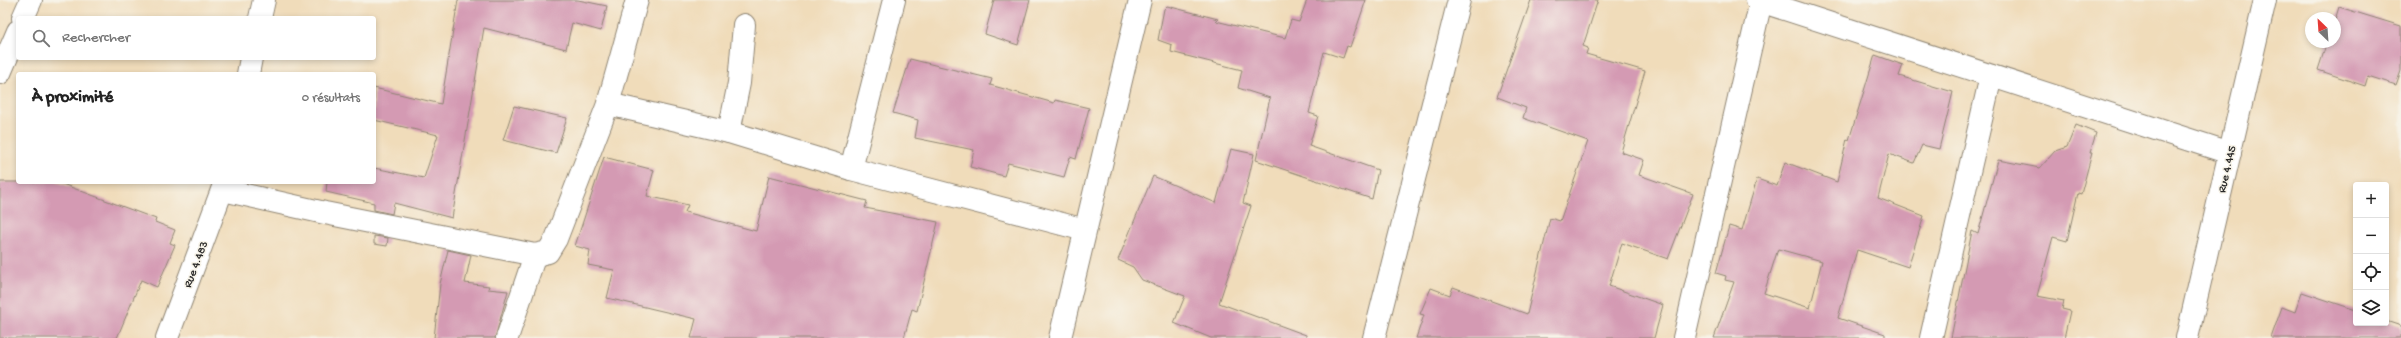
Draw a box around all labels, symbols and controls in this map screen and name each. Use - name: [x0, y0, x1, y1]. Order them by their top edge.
- north arrow: [2305, 12, 2341, 48]
- search box: [16, 16, 376, 60]
- icon: search: [30, 27, 52, 49]
- text: Rechercher: [62, 29, 130, 47]
- text: À proximité: [32, 88, 113, 108]
- text: 0 résultats: [302, 91, 360, 106]
- street label: Rue 4.445: [2216, 144, 2240, 194]
- map controls: [2353, 182, 2389, 326]
- button: +: [2353, 182, 2389, 218]
- button: −: [2353, 218, 2389, 254]
- street label: Rue 4.483: [182, 239, 212, 290]
- button: locate: [2353, 254, 2389, 290]
- button: layers: [2353, 290, 2389, 326]

